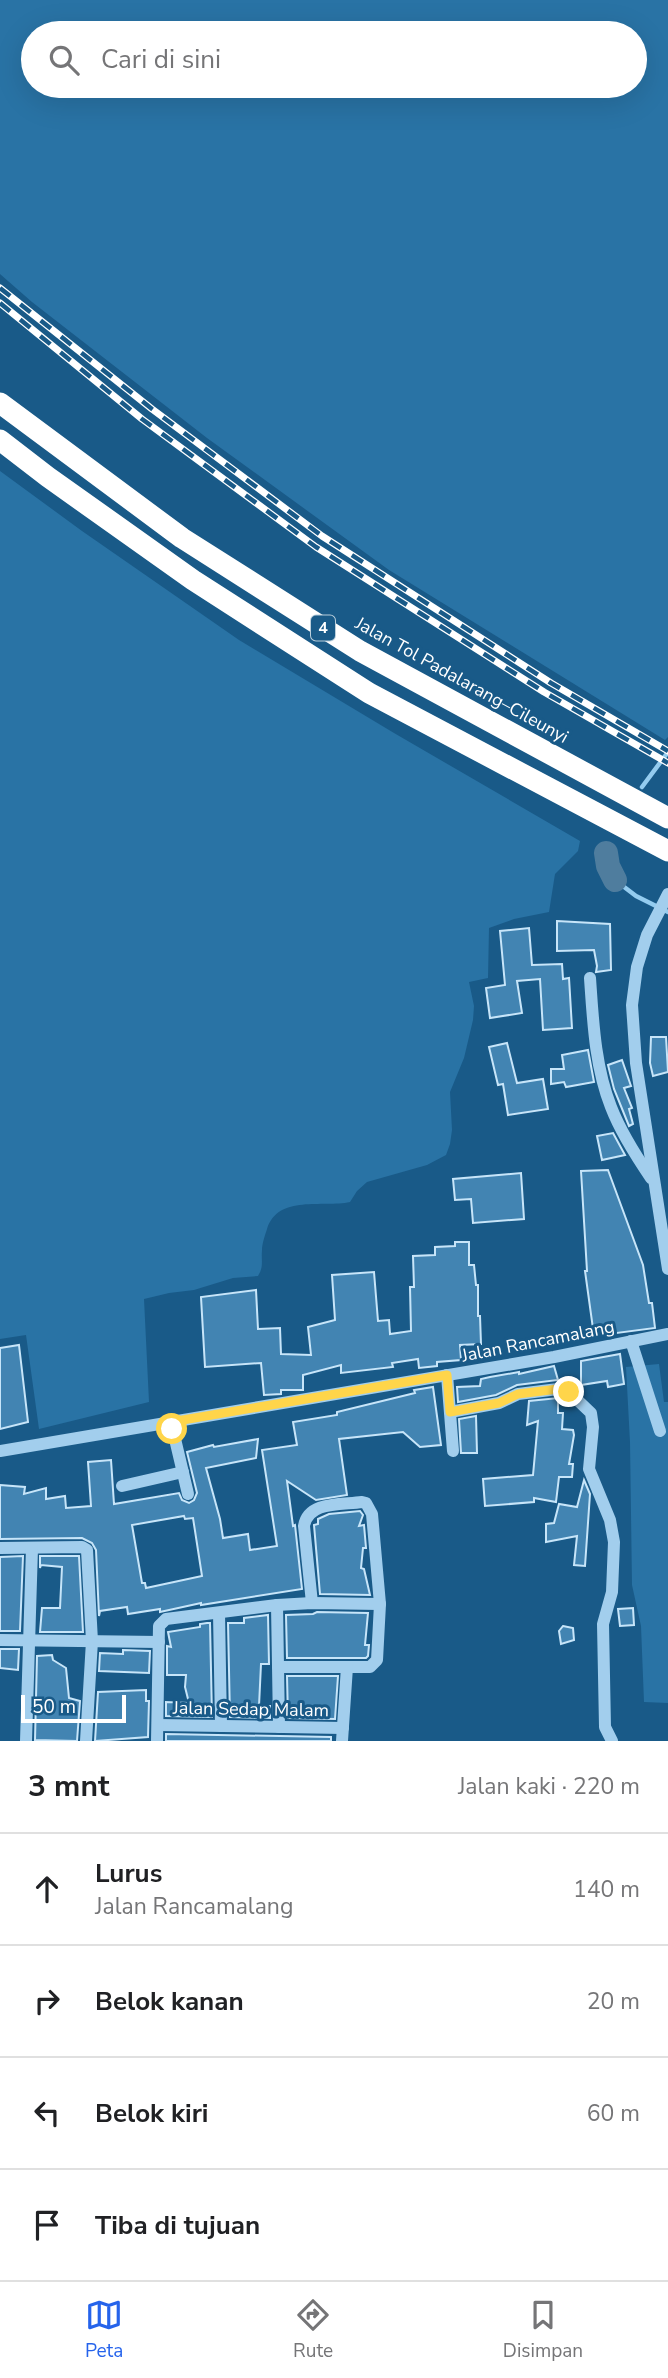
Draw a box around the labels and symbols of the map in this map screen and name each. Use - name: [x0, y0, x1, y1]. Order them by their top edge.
- street label: Jalan Tol Padalarang–Cileunyi: [350, 611, 573, 749]
- road number: 4: [311, 615, 335, 640]
- street label: Jalan Rancamalang: [459, 1314, 616, 1368]
- route end: [553, 1376, 584, 1407]
- route start: [156, 1413, 187, 1444]
- scale bar: [21, 1692, 126, 1724]
- street label: Jalan Sedap Malam: [172, 1696, 329, 1722]

